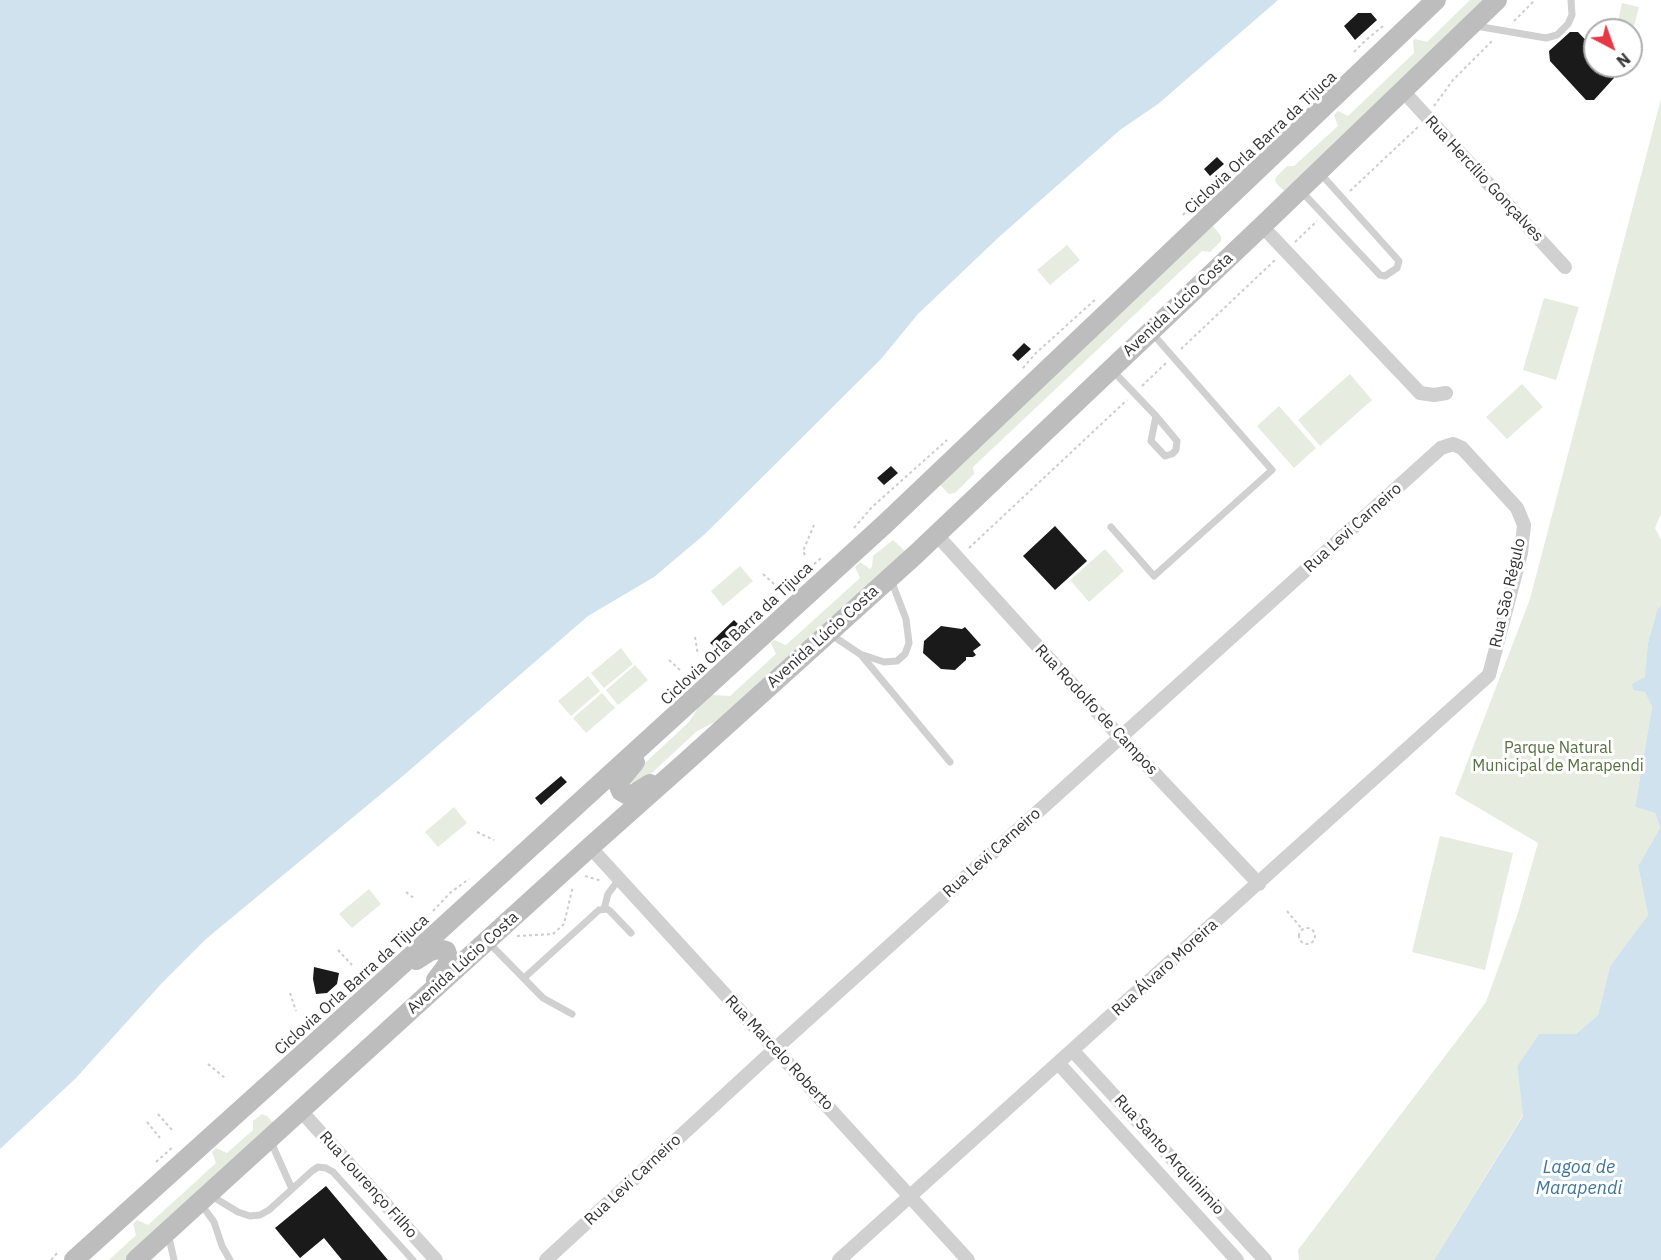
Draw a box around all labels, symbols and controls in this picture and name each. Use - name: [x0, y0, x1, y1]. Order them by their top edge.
- north arrow: [1583, 18, 1643, 78]
- text: N: [1613, 49, 1634, 71]
- street label: Ciclovia Orla Barra da Tijuca: [1181, 68, 1341, 218]
- street label: Rua Hercílio Gonçalves: [1421, 112, 1547, 246]
- street label: Avenida Lúcio Costa: [1119, 249, 1237, 361]
- street label: Rua Levi Carneiro: [1300, 479, 1406, 577]
- street label: Rua São Régulo: [1486, 536, 1530, 650]
- street label: Ciclovia Orla Barra da Tijuca: [657, 559, 817, 709]
- street label: Avenida Lúcio Costa: [763, 582, 883, 692]
- street label: Rua Rodolfo de Campos: [1031, 641, 1161, 779]
- park label: Parque Natural Municipal de Marapendi: [1472, 738, 1644, 776]
- street label: Rua Levi Carneiro: [939, 804, 1045, 902]
- street label: Avenida Lúcio Costa: [403, 908, 523, 1018]
- street label: Ciclovia Orla Barra da Tijuca: [271, 911, 433, 1059]
- street label: Rua Álvaro Moreira: [1108, 915, 1222, 1021]
- street label: Rua Marcelo Roberto: [721, 992, 837, 1114]
- street label: Rua Santo Arquinimio: [1110, 1091, 1228, 1219]
- street label: Rua Lourenço Filho: [315, 1128, 421, 1242]
- street label: Rua Levi Carneiro: [581, 1130, 685, 1230]
- water label: Lagoa de Marapendi: [1536, 1157, 1622, 1200]

